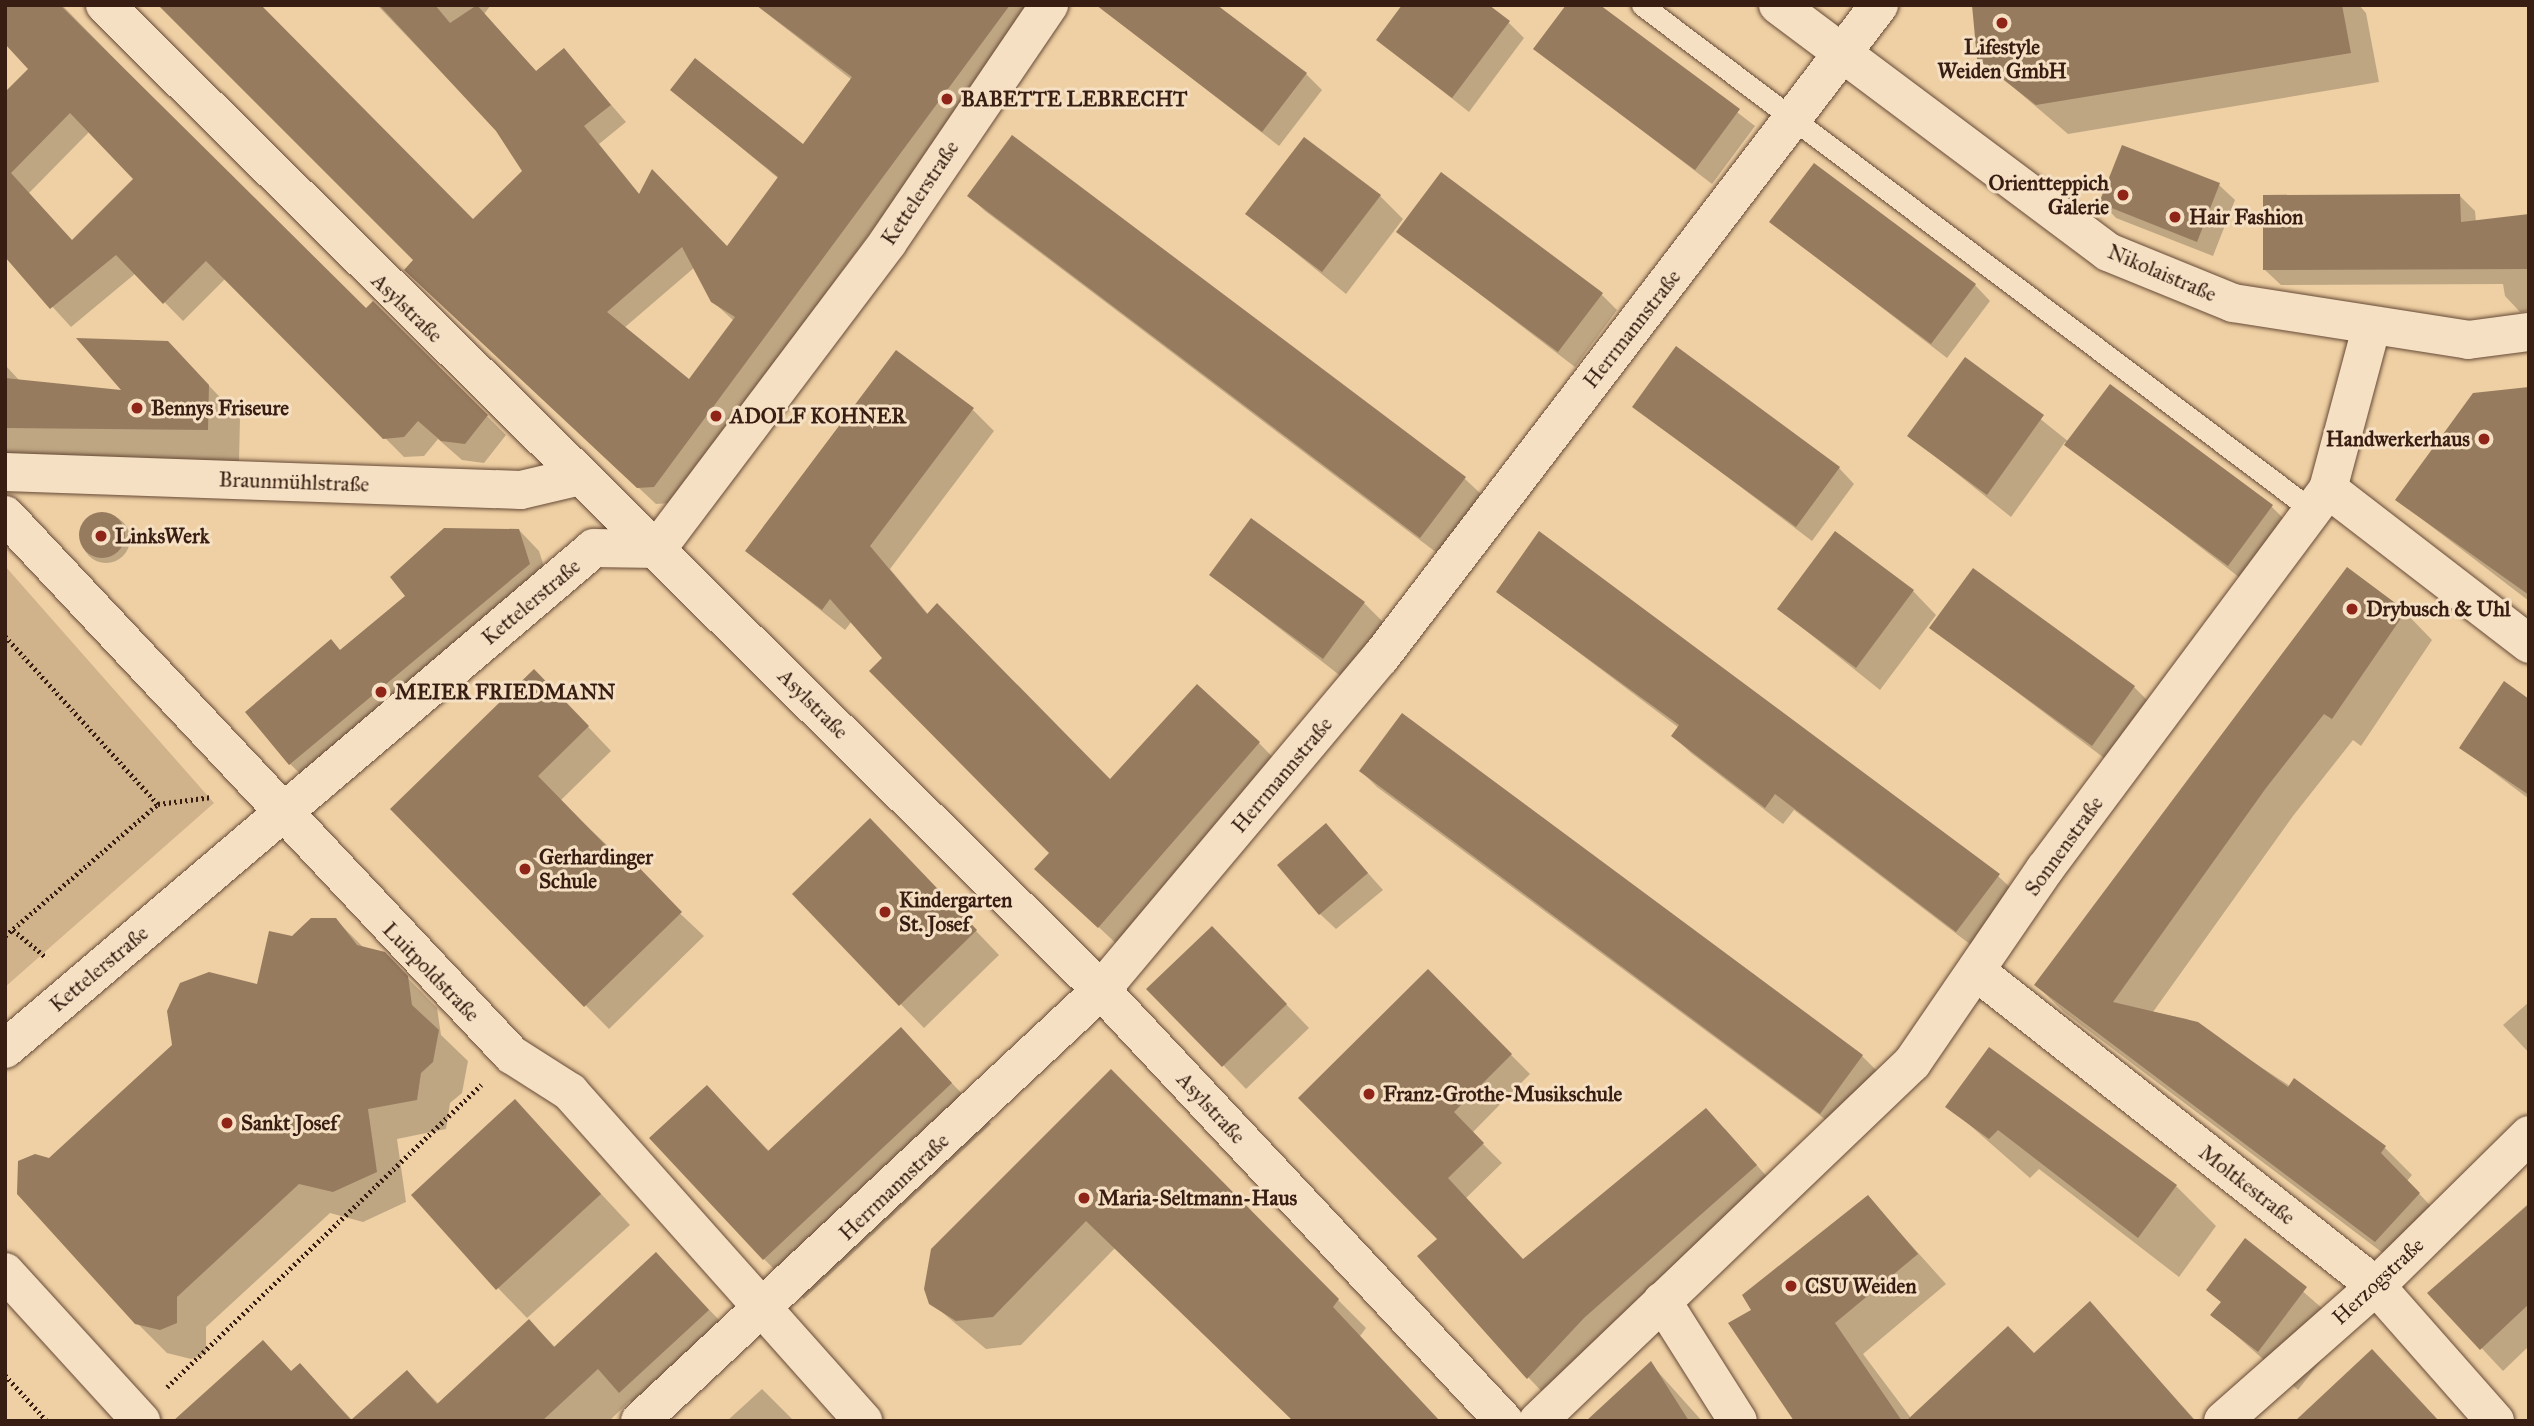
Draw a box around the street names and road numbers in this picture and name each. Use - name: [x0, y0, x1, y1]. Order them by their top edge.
- street label: Kettelerstraße: [876, 136, 964, 250]
- street label: Nikolaistraße: [2104, 239, 2220, 307]
- street label: Herrmannstraße: [1578, 265, 1686, 393]
- street label: Asylstraße: [366, 268, 448, 348]
- street label: Braunmühlstraße: [218, 467, 370, 497]
- street label: Kettelerstraße: [477, 554, 585, 650]
- street label: Asylstraße: [773, 664, 853, 744]
- street label: Herrmannstraße: [1226, 712, 1338, 838]
- street label: Sonnenstraße: [2019, 791, 2109, 901]
- street label: Luitpoldstraße: [377, 917, 485, 1027]
- street label: Kettelerstraße: [45, 921, 153, 1017]
- street label: Asylstraße: [1172, 1067, 1250, 1149]
- street label: Herrmannstraße: [834, 1128, 954, 1246]
- street label: Moltkestraße: [2194, 1140, 2300, 1230]
- street label: Herzogstraße: [2327, 1232, 2429, 1330]

